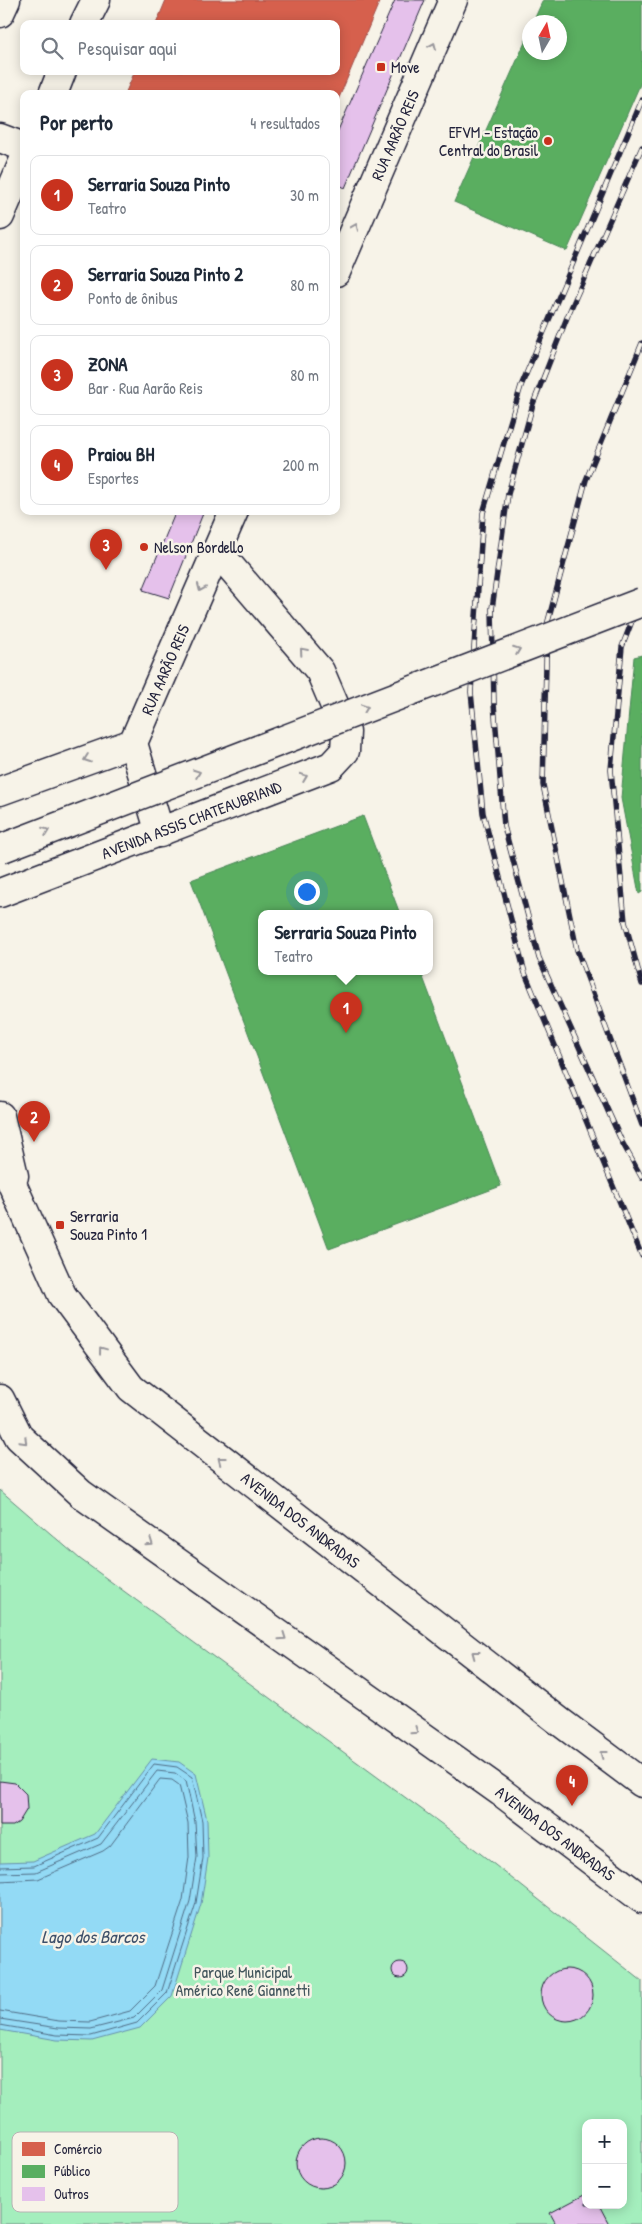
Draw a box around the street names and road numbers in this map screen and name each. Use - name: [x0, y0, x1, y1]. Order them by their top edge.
- street label: RUA AARÃO REIS: [366, 86, 424, 184]
- street label: RUA AARÃO REIS: [136, 620, 195, 718]
- street label: AVENIDA ASSIS CHATEAUBRIAND: [98, 775, 285, 864]
- street label: AVENIDA DOS ANDRADAS: [237, 1467, 365, 1573]
- street label: AVENIDA DOS ANDRADAS: [491, 1781, 620, 1886]

